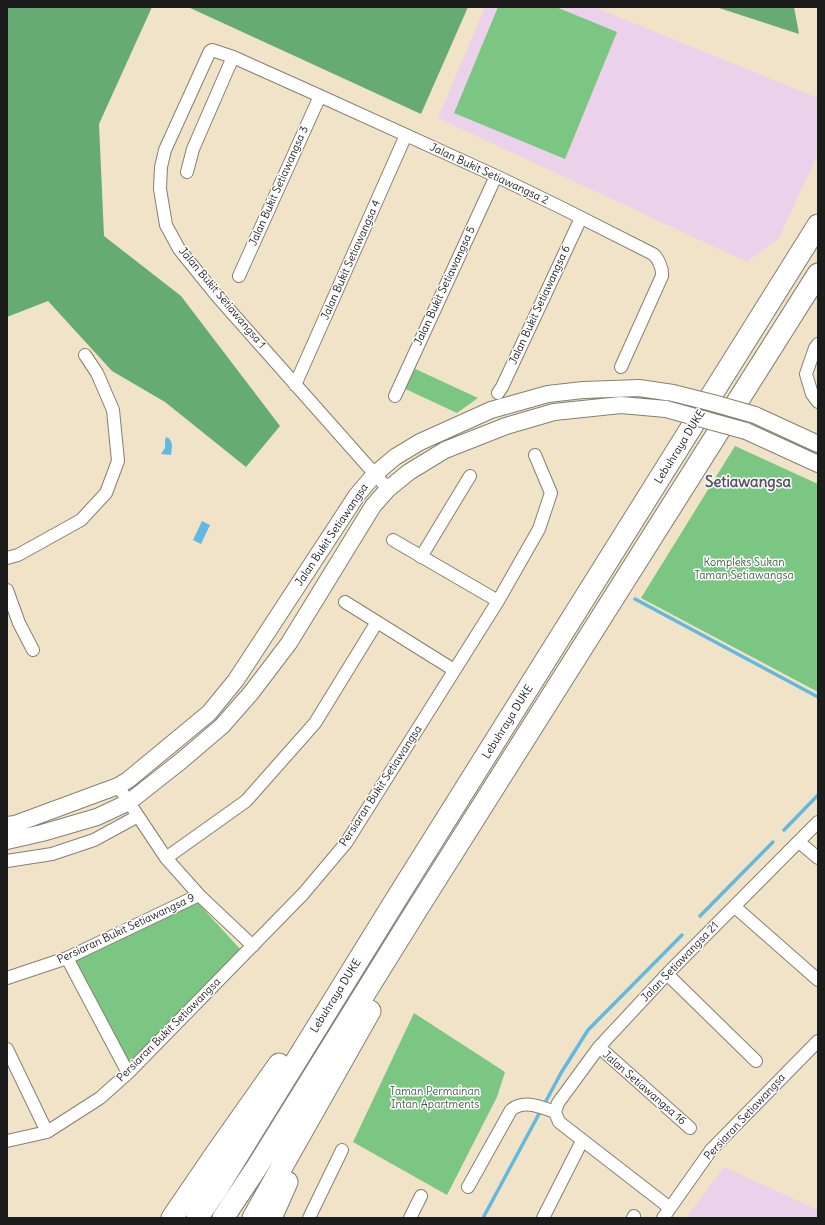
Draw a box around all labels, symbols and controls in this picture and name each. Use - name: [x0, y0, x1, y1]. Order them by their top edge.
- street label: Jalan Bukit Setiawangsa 3: [247, 124, 311, 248]
- street label: Jalan Bukit Setiawangsa 2: [428, 141, 550, 207]
- street label: Jalan Bukit Setiawangsa 4: [319, 198, 383, 322]
- street label: Jalan Bukit Setiawangsa 5: [412, 224, 478, 348]
- street label: Jalan Bukit Setiawangsa 6: [507, 243, 573, 367]
- street label: Jalan Bukit Setiawangsa 1: [176, 245, 268, 351]
- street label: Lebuhraya DUKE: [652, 408, 708, 486]
- district label: Setiawangsa: [705, 474, 791, 492]
- street label: Jalan Bukit Setiawangsa: [293, 481, 371, 589]
- park label: Kompleks Sukan Taman Setiawangsa: [694, 556, 794, 582]
- street label: Lebuhraya DUKE: [480, 683, 536, 761]
- street label: Persiaran Bukit Setiawangsa: [337, 723, 425, 849]
- street label: Persiaran Bukit Setiawangsa 9: [55, 891, 197, 967]
- street label: Jalan Setiawangsa 21: [639, 919, 721, 1005]
- street label: Lebuhraya DUKE: [308, 957, 364, 1035]
- street label: Persiaran Bukit Setiawangsa: [114, 975, 224, 1085]
- street label: Jalan Setiawangsa 16: [600, 1048, 688, 1128]
- street label: Persiaran Setiawangsa: [702, 1071, 788, 1163]
- park label: Taman Permainan Intan Apartments: [390, 1085, 480, 1111]

